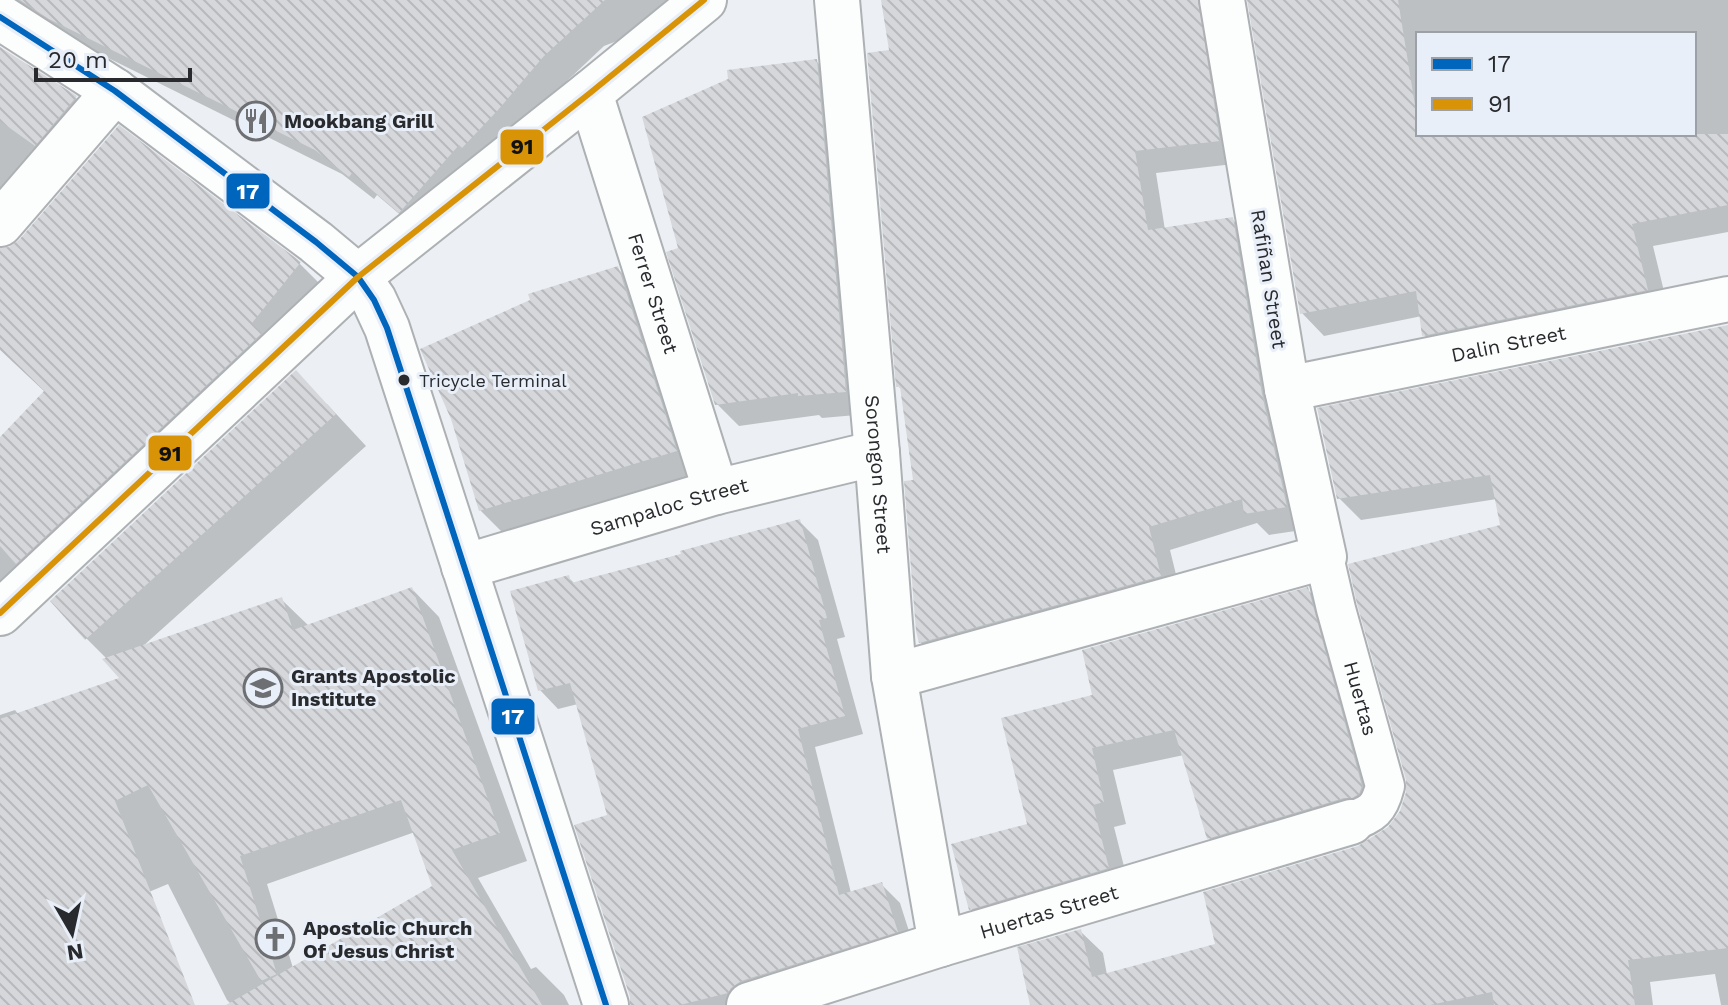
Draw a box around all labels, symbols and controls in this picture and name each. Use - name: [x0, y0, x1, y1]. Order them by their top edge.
- scale bar: [36, 32, 190, 82]
- legend: [1416, 32, 1696, 136]
- text: 20 m: [48, 46, 108, 74]
- text: 17: [1488, 50, 1511, 78]
- text: 91: [1488, 90, 1512, 118]
- restaurant icon: Mookbang Grill: [235, 100, 277, 142]
- place label: Mookbang Grill: [284, 109, 434, 133]
- line badge: 91: [499, 128, 545, 166]
- text: 91: [510, 134, 534, 159]
- line badge: 17: [225, 172, 271, 210]
- text: 17: [237, 179, 259, 204]
- street label: Rafiñan Street: [1246, 208, 1292, 351]
- street label: Ferrer Street: [623, 230, 684, 357]
- street label: Dalin Street: [1449, 320, 1569, 367]
- place label: Tricycle Terminal: [419, 370, 567, 391]
- marker: Tricycle Terminal: [396, 372, 412, 388]
- street label: Sorongon Street: [860, 394, 897, 555]
- line badge: 91: [147, 434, 193, 472]
- text: 91: [158, 441, 182, 466]
- street label: Sampaloc Street: [587, 472, 751, 541]
- street label: Huertas: [1339, 658, 1382, 738]
- place label: Grants Apostolic Institute: [291, 664, 456, 711]
- school or university icon: Grants Apostolic Institute: [242, 667, 284, 709]
- line badge: 17: [490, 697, 536, 736]
- text: 17: [502, 704, 524, 729]
- street label: Huertas Street: [977, 880, 1122, 944]
- north arrow: [32, 893, 112, 973]
- place label: Apostolic Church Of Jesus Christ: [303, 916, 472, 963]
- church icon: Apostolic Church Of Jesus Christ: [254, 918, 296, 960]
- text: N: [65, 939, 85, 966]

